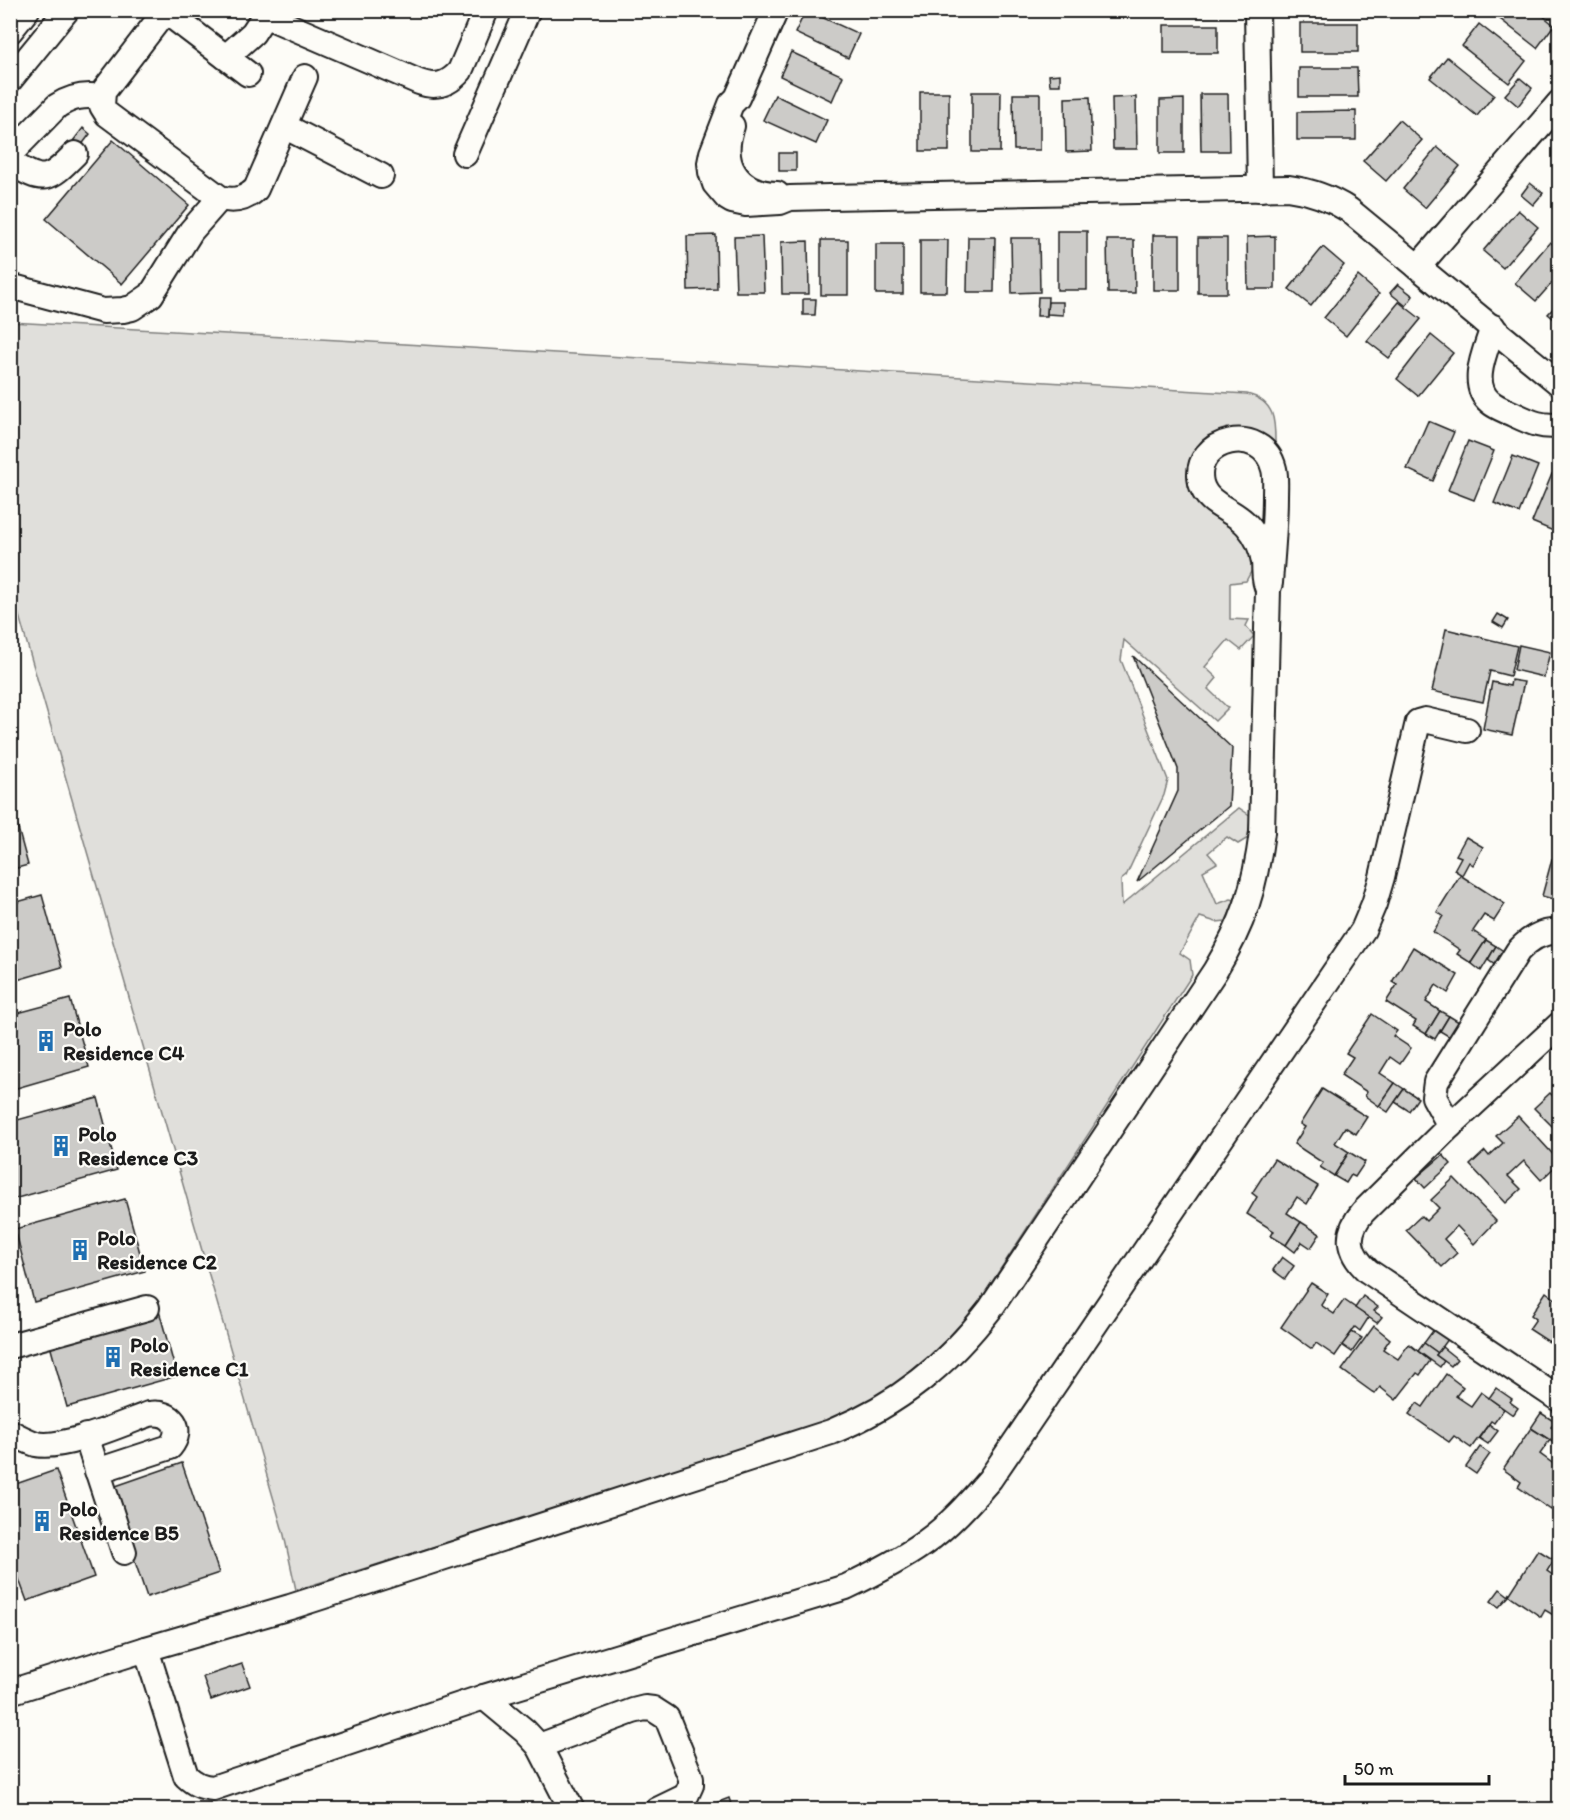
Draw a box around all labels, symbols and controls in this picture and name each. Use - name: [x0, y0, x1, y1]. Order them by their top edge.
- place label: Polo Residence C4: [63, 1016, 185, 1065]
- building icon: Polo Residence C4: [34, 1029, 58, 1053]
- place label: Polo Residence C3: [78, 1121, 198, 1170]
- building icon: Polo Residence C3: [49, 1134, 73, 1158]
- place label: Polo Residence C2: [97, 1225, 217, 1274]
- building icon: Polo Residence C2: [68, 1238, 92, 1262]
- place label: Polo Residence C1: [130, 1332, 249, 1381]
- building icon: Polo Residence C1: [101, 1345, 125, 1369]
- place label: Polo Residence B5: [59, 1496, 179, 1545]
- building icon: Polo Residence B5: [30, 1509, 54, 1533]
- scale bar: [1345, 1748, 1489, 1786]
- text: 50 m: [1354, 1758, 1394, 1780]

